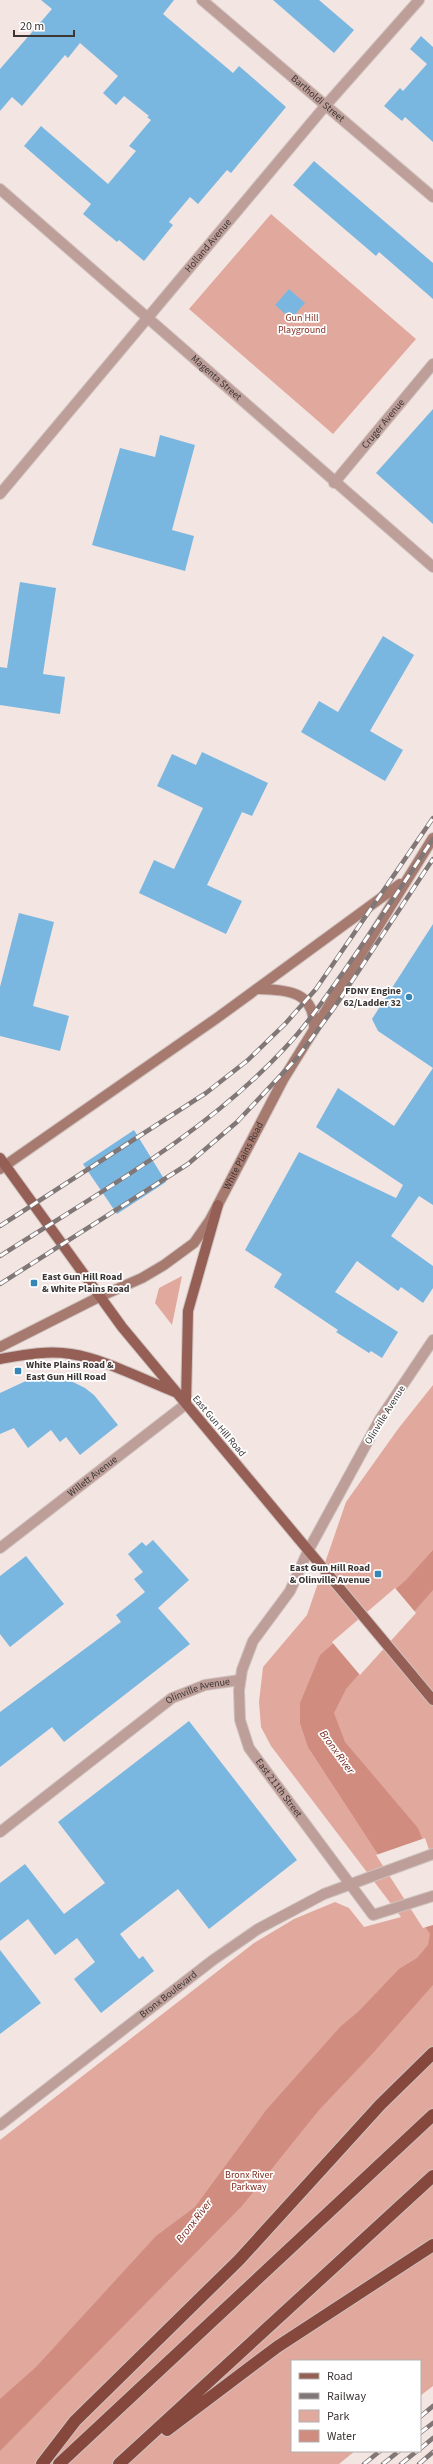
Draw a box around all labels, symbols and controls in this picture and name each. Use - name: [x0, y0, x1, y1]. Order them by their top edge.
- scale bar: [14, 12, 74, 38]
- text: 20 m: [20, 18, 44, 35]
- street label: Bartholdi Street: [288, 72, 348, 126]
- street label: Holland Avenue: [182, 216, 235, 275]
- park label: Gun Hill Playground: [278, 311, 326, 337]
- street label: Magenta Street: [188, 352, 245, 404]
- street label: Cruger Avenue: [358, 396, 408, 452]
- place label: FDNY Engine 62/Ladder 32: [343, 984, 401, 1010]
- marker: FDNY Engine 62/Ladder 32: [404, 992, 414, 1002]
- street label: White Plains Road: [220, 1119, 267, 1192]
- place label: East Gun Hill Road & White Plains Road: [42, 1270, 130, 1296]
- marker: East Gun Hill Road & White Plains Road: [29, 1278, 39, 1288]
- place label: White Plains Road & East Gun Hill Road: [26, 1358, 114, 1384]
- marker: White Plains Road & East Gun Hill Road: [13, 1366, 23, 1376]
- street label: Olinville Avenue: [361, 1383, 409, 1447]
- street label: East Gun Hill Road: [189, 1392, 249, 1460]
- street label: Willett Avenue: [65, 1453, 120, 1500]
- place label: East Gun Hill Road & Olinville Avenue: [290, 1561, 370, 1587]
- marker: East Gun Hill Road & Olinville Avenue: [373, 1569, 383, 1579]
- street label: Olinville Avenue: [162, 1675, 231, 1708]
- water label: Bronx River: [316, 1727, 359, 1778]
- street label: East 211th Street: [252, 1755, 306, 1821]
- street label: Bronx Boulevard: [137, 1968, 200, 2021]
- park label: Bronx River Parkway: [225, 2168, 273, 2194]
- water label: Bronx River: [172, 2195, 216, 2246]
- legend: [291, 2360, 421, 2452]
- text: Road: [327, 2368, 353, 2385]
- text: Railway: [327, 2388, 366, 2405]
- text: Park: [327, 2408, 349, 2425]
- text: Water: [327, 2428, 357, 2445]

